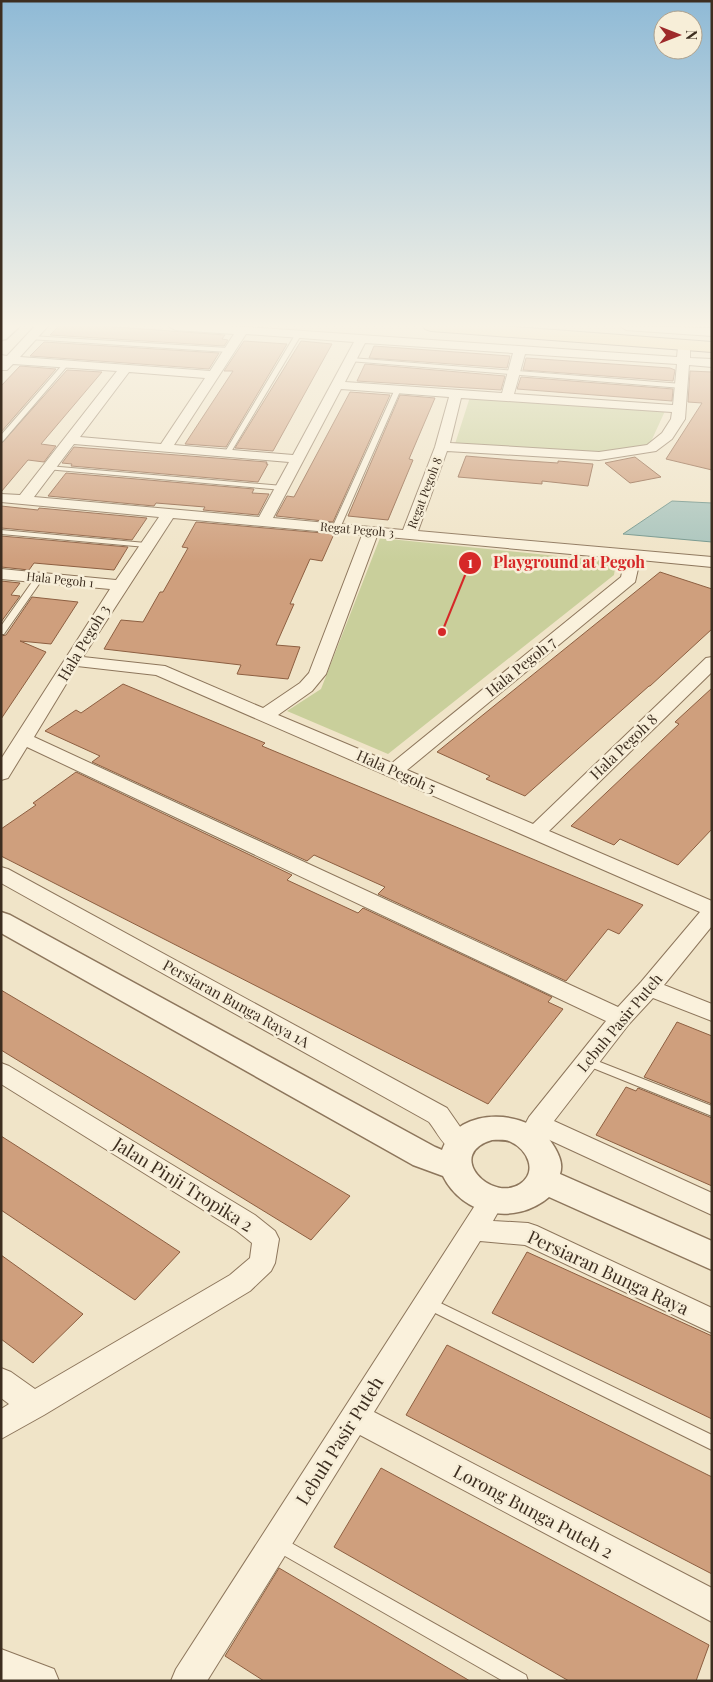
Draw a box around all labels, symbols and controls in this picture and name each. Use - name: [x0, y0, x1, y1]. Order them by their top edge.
- north arrow: [653, 10, 703, 60]
- text: N: [682, 30, 701, 40]
- street label: Regat Pegoh 8: [403, 455, 445, 531]
- street label: Regat Pegoh 3: [319, 518, 395, 540]
- callout: Playground at Pegoh: [458, 547, 655, 578]
- text: Playground at Pegoh: [493, 551, 645, 572]
- text: 1: [467, 552, 473, 572]
- street label: Hala Pegoh 1: [26, 568, 95, 591]
- street label: Hala Pegoh 3: [53, 601, 114, 684]
- street label: Hala Pegoh 7: [481, 632, 560, 701]
- street label: Hala Pegoh 8: [585, 709, 661, 784]
- street label: Hala Pegoh 5: [354, 745, 439, 797]
- street label: Persiaran Bunga Raya 1A: [160, 954, 314, 1052]
- street label: Lebuh Pasir Puteh: [572, 969, 666, 1076]
- street label: Jalan Pinji Tropika 2: [108, 1131, 258, 1237]
- street label: Persiaran Bunga Raya: [524, 1224, 693, 1320]
- street label: Lebuh Pasir Puteh: [290, 1371, 389, 1509]
- street label: Lorong Bunga Puteh 2: [449, 1459, 617, 1563]

